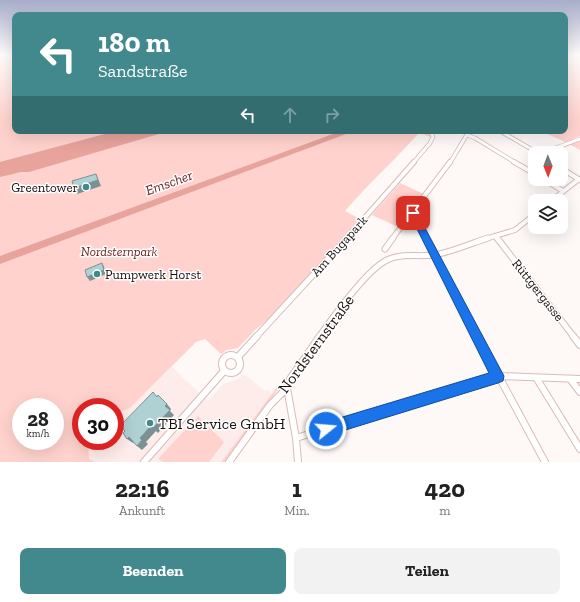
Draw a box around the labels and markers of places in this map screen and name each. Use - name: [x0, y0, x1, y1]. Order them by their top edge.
- place label: Greentower: [11, 180, 78, 195]
- marker: Greentower: [81, 182, 91, 192]
- pin: [396, 196, 430, 230]
- place label: Pumpwerk Horst: [105, 267, 201, 282]
- marker: Pumpwerk Horst: [92, 269, 102, 279]
- place label: TBI Service GmbH: [158, 414, 285, 433]
- marker: TBI Service GmbH: [145, 418, 155, 428]

